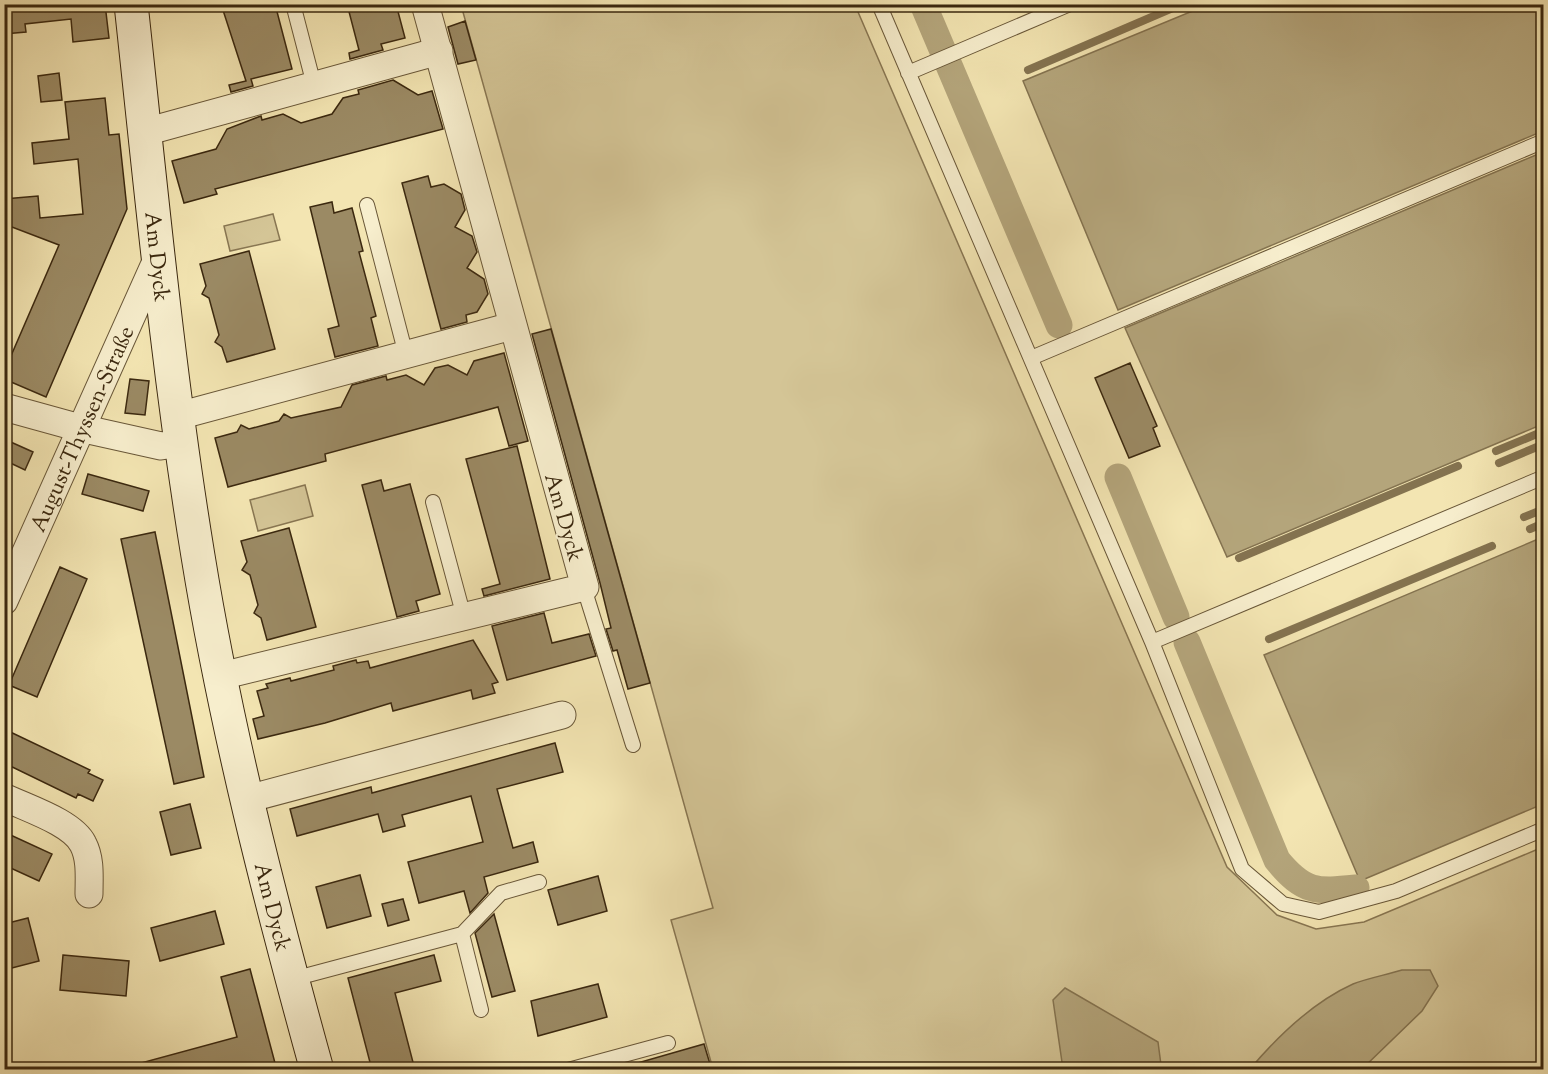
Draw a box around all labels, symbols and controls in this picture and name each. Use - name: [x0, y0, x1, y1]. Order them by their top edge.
- street label: Am Dyck: [134, 210, 176, 304]
- street label: August-Thyssen-Straße: [24, 321, 144, 538]
- street label: Am Dyck: [534, 470, 590, 566]
- street label: Am Dyck: [244, 860, 297, 955]

